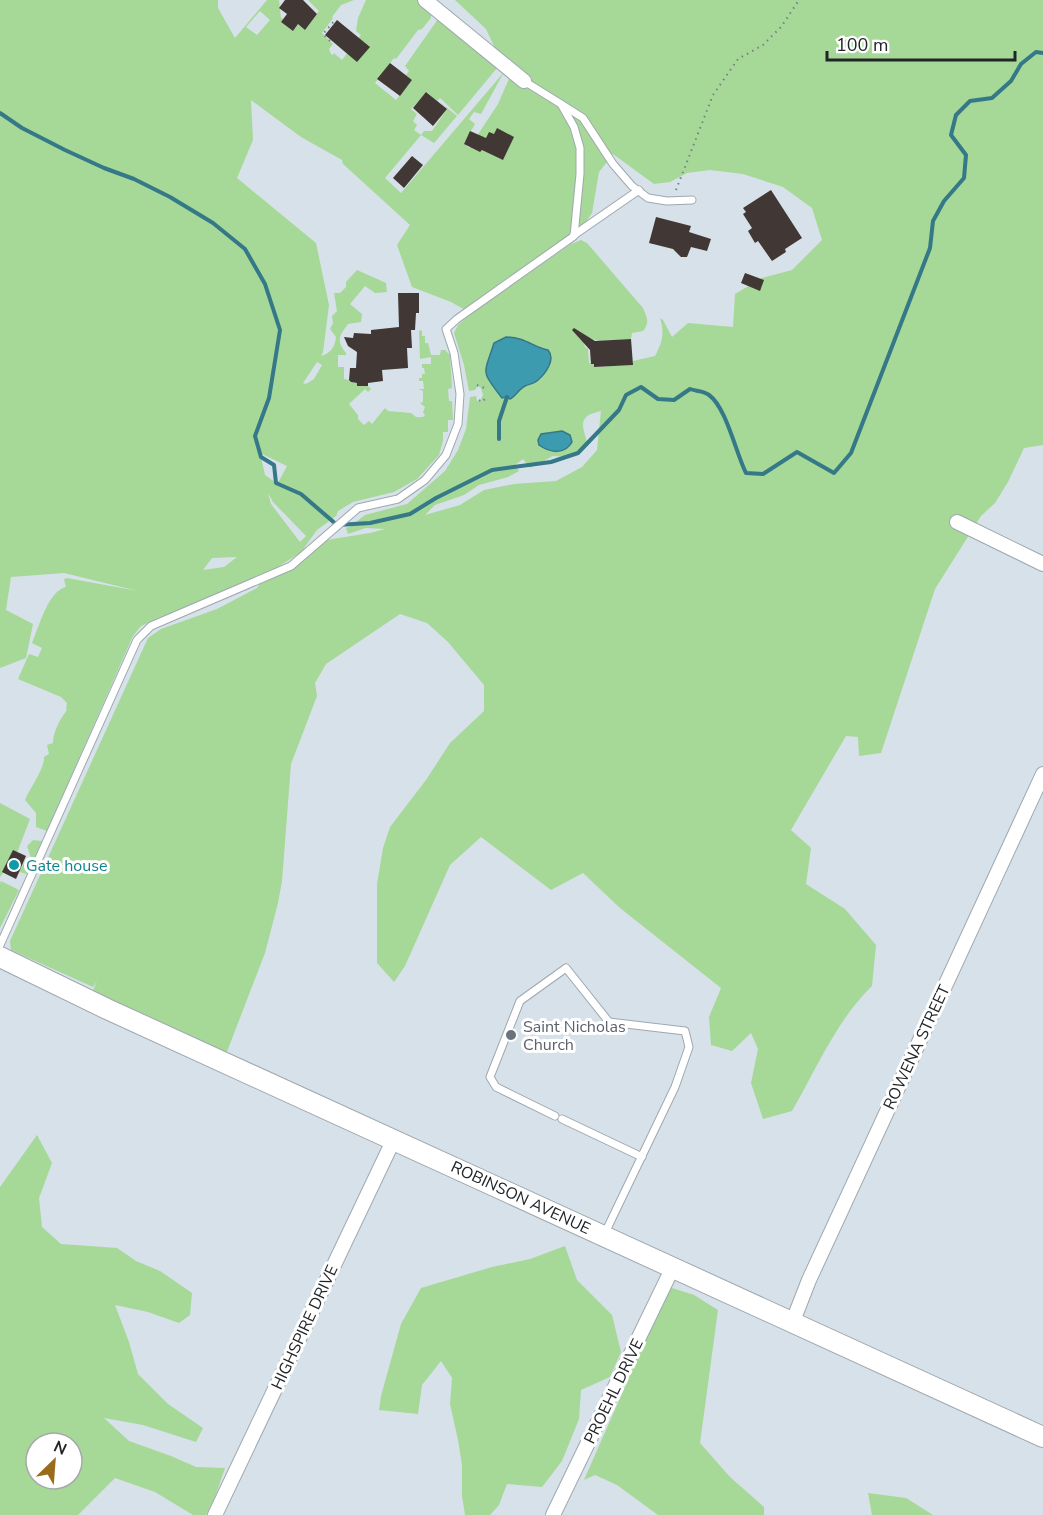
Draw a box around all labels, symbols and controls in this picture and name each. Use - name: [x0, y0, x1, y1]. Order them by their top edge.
- scale bar: [827, 24, 1014, 62]
- text: 100 m: [836, 33, 888, 57]
- place label: Gate house: [26, 855, 107, 877]
- marker: Gate house: [7, 858, 21, 872]
- street label: ROWENA STREET: [878, 981, 956, 1113]
- place label: Saint Nicholas Church: [523, 1016, 626, 1056]
- marker: Saint Nicholas Church: [504, 1028, 518, 1042]
- street label: ROBINSON AVENUE: [447, 1156, 594, 1240]
- street label: HIGHSPIRE DRIVE: [266, 1261, 343, 1393]
- street label: PROEHL DRIVE: [579, 1335, 649, 1448]
- north arrow: [24, 1431, 84, 1491]
- text: N: [50, 1436, 70, 1461]

